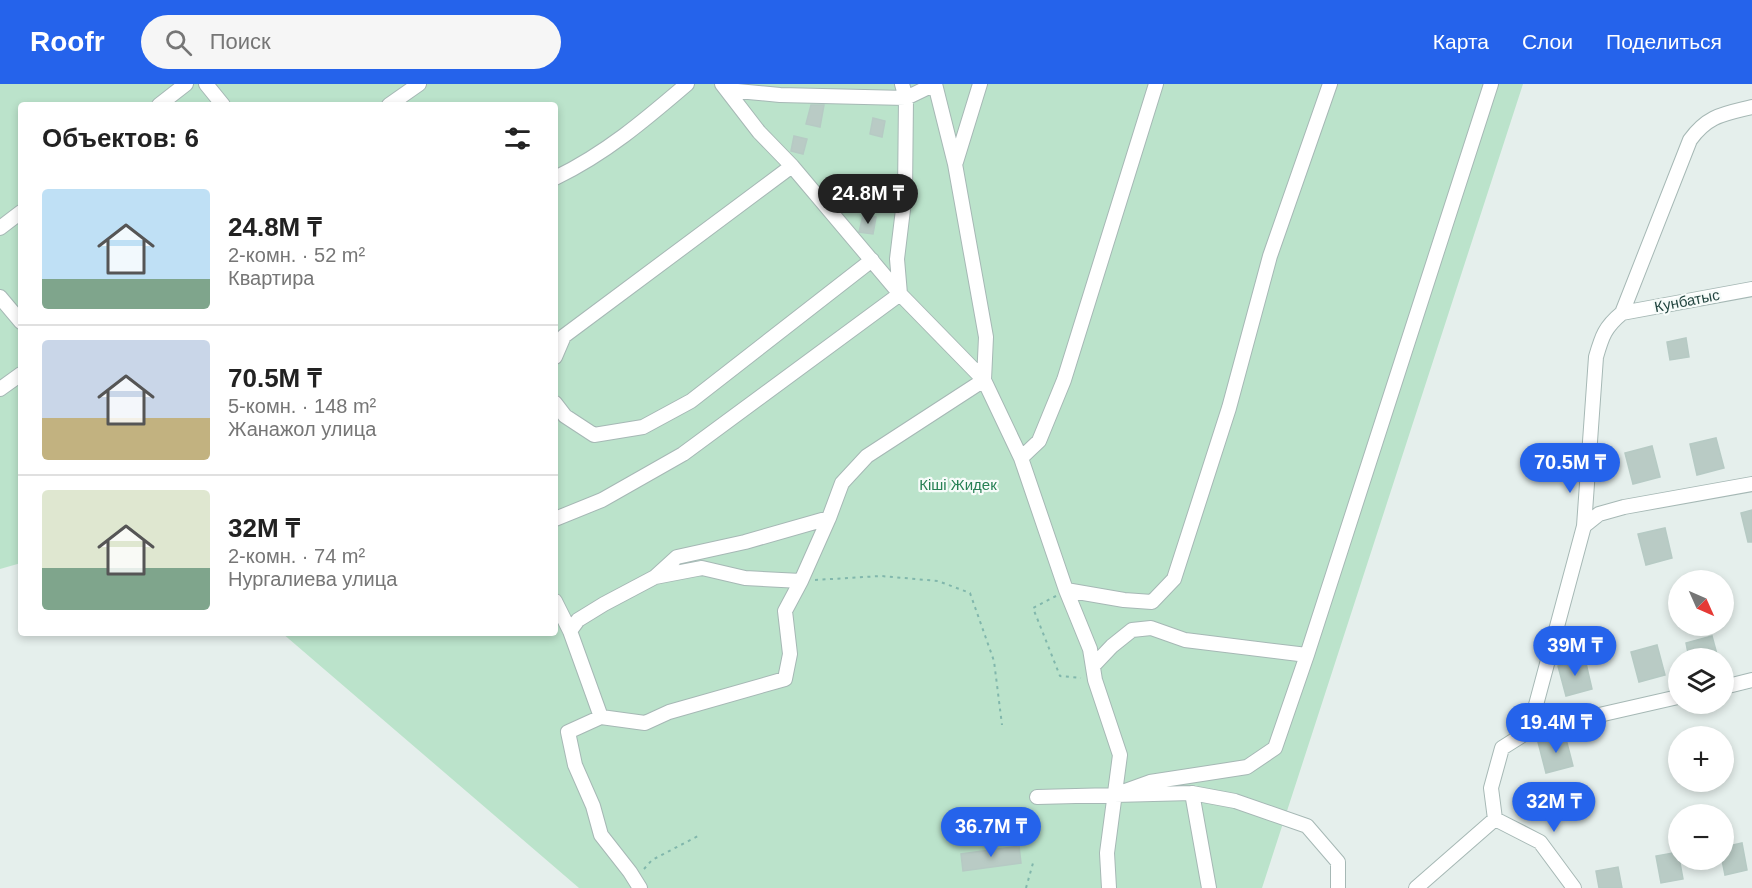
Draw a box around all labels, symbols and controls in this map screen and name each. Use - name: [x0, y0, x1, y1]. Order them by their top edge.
- search box: [141, 15, 561, 69]
- text: Roofr: [30, 26, 105, 57]
- icon: search: [162, 26, 195, 59]
- text: Поиск: [210, 29, 271, 54]
- text: Карта: [1433, 30, 1489, 53]
- text: Слои: [1522, 30, 1573, 53]
- text: Поделиться: [1606, 30, 1722, 53]
- icon: filters: [501, 122, 534, 155]
- text: Объектов: 6: [42, 123, 199, 153]
- pin: 24.8M ₸: [813, 174, 923, 225]
- text: 24.8M ₸: [832, 182, 904, 204]
- text: 24.8M ₸: [228, 212, 322, 242]
- icon: home: [90, 213, 162, 285]
- text: 2-комн. · 52 m²: [228, 244, 365, 266]
- text: Квартира: [228, 267, 314, 289]
- street label: Кунбатыс: [1653, 286, 1721, 315]
- text: 70.5M ₸: [228, 363, 322, 393]
- icon: home: [90, 364, 162, 436]
- text: 5-комн. · 148 m²: [228, 395, 376, 417]
- text: Жанажол улица: [228, 418, 376, 440]
- pin: 70.5M ₸: [1515, 443, 1625, 494]
- text: 70.5M ₸: [1534, 451, 1606, 473]
- park label: Кіші Жидек: [919, 476, 997, 493]
- text: 32M ₸: [228, 513, 300, 543]
- icon: home: [90, 514, 162, 586]
- text: 2-комн. · 74 m²: [228, 545, 365, 567]
- text: Нургалиева улица: [228, 568, 397, 590]
- north arrow: [1668, 570, 1734, 636]
- map controls: [1668, 570, 1734, 870]
- pin: 39M ₸: [1533, 626, 1617, 677]
- text: 39M ₸: [1547, 634, 1603, 656]
- button: layers: [1668, 648, 1734, 714]
- pin: 19.4M ₸: [1501, 703, 1611, 754]
- text: 19.4M ₸: [1520, 711, 1592, 733]
- button: +: [1668, 726, 1734, 792]
- pin: 32M ₸: [1512, 782, 1596, 833]
- text: 32M ₸: [1526, 790, 1582, 812]
- button: −: [1668, 804, 1734, 870]
- pin: 36.7M ₸: [936, 807, 1046, 858]
- text: 36.7M ₸: [955, 815, 1027, 837]

